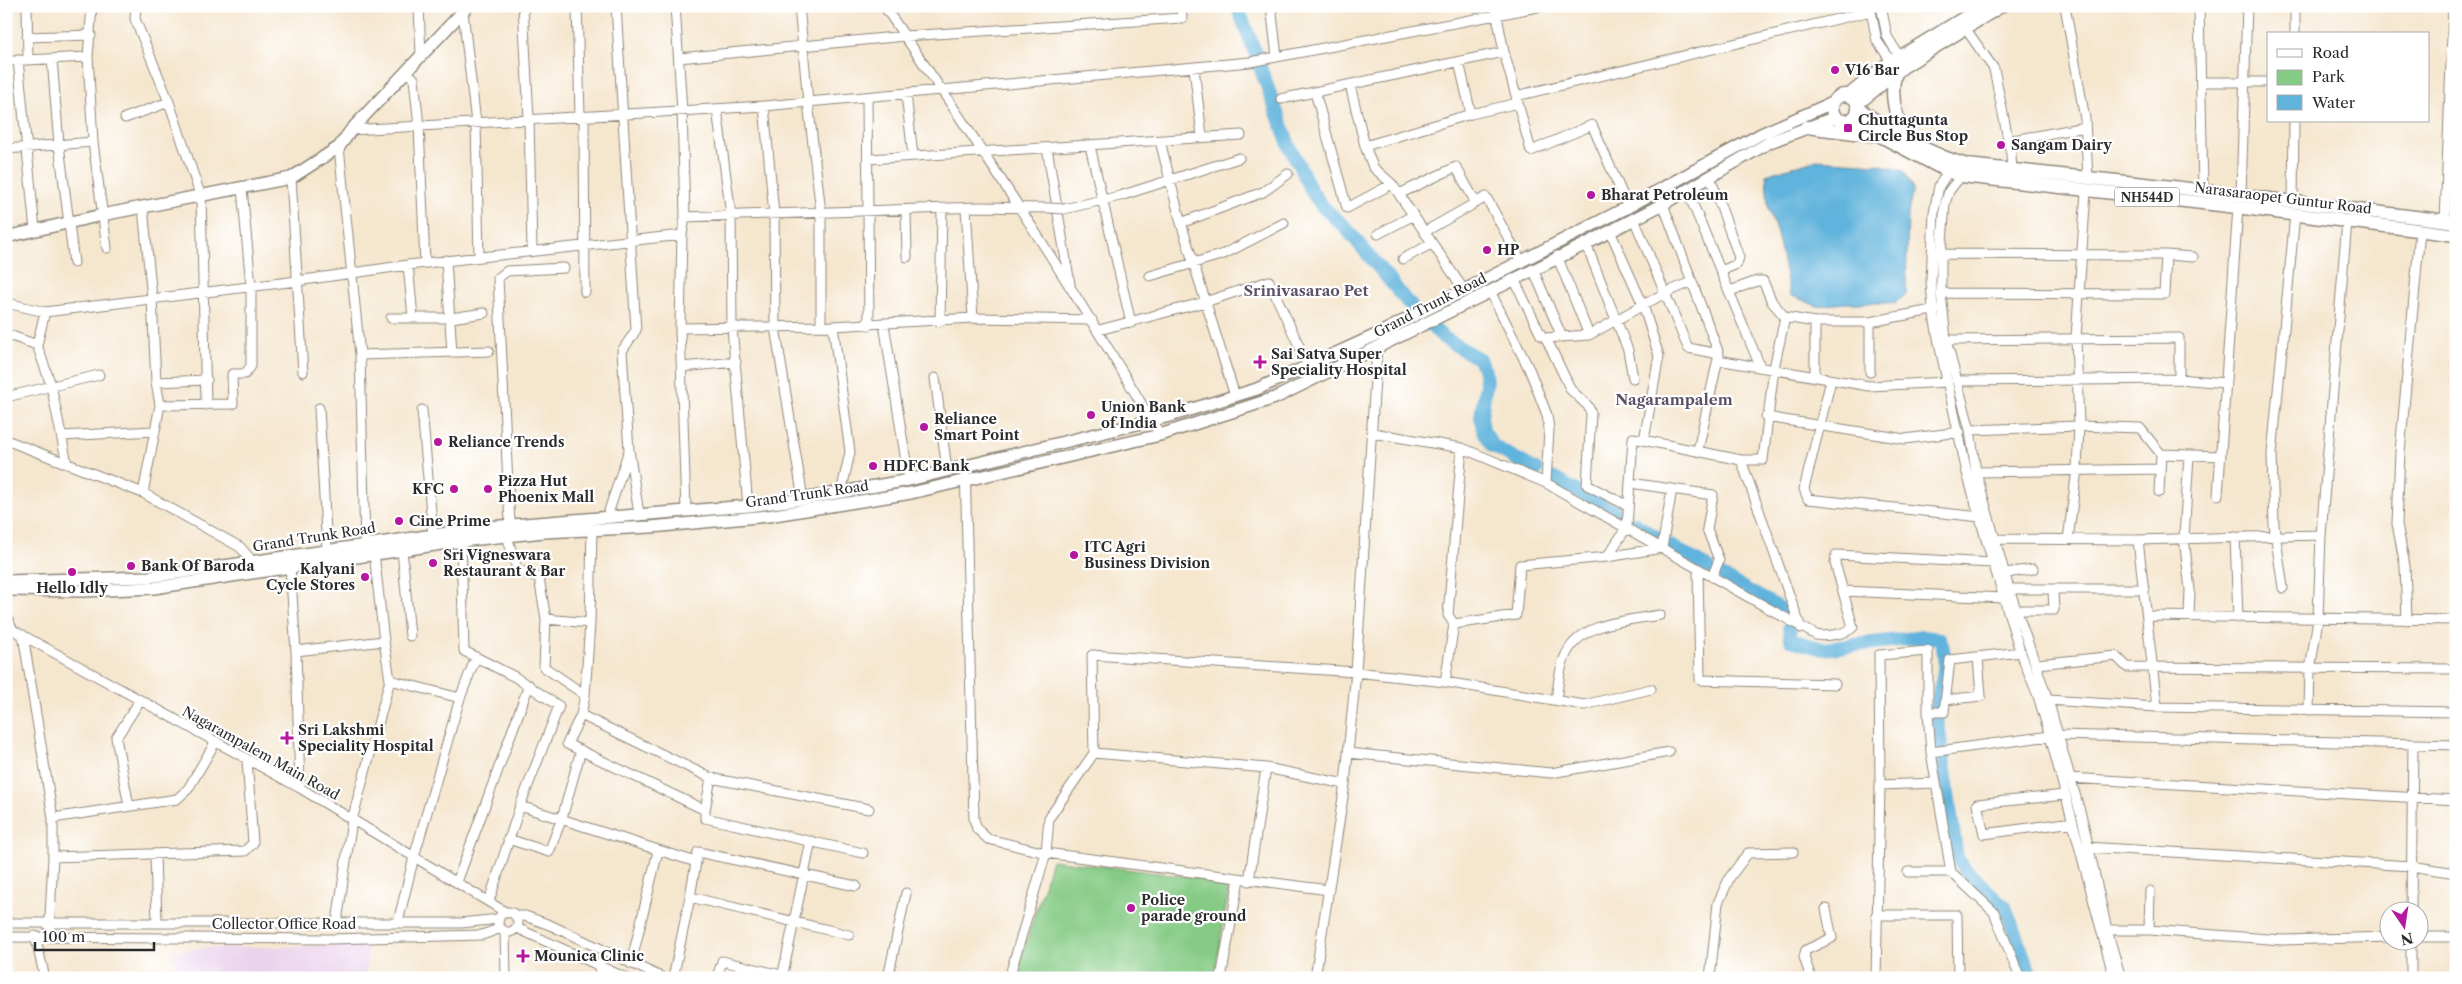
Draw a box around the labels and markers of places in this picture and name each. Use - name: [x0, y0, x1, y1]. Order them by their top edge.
- place label: V16 Bar: [1844, 61, 1900, 79]
- marker: V16 Bar: [1829, 64, 1841, 76]
- place label: Chuttagunta Circle Bus Stop: [1858, 111, 1968, 145]
- marker: Chuttagunta Circle Bus Stop: [1842, 122, 1854, 134]
- place label: Sangam Dairy: [2011, 136, 2112, 154]
- marker: Sangam Dairy: [1995, 139, 2007, 151]
- place label: Bharat Petroleum: [1601, 186, 1728, 204]
- marker: Bharat Petroleum: [1585, 189, 1597, 201]
- place label: HP: [1497, 241, 1520, 259]
- marker: HP: [1481, 244, 1493, 256]
- place label: Sai Satya Super Speciality Hospital: [1271, 345, 1407, 379]
- marker: Sai Satya Super Speciality Hospital: [1253, 355, 1267, 369]
- place label: Union Bank of India: [1101, 398, 1187, 432]
- marker: Union Bank of India: [1085, 409, 1097, 421]
- place label: Reliance Smart Point: [934, 410, 1020, 444]
- marker: Reliance Smart Point: [918, 421, 930, 433]
- place label: Reliance Trends: [448, 433, 564, 451]
- marker: Reliance Trends: [432, 436, 444, 448]
- place label: HDFC Bank: [883, 457, 970, 475]
- marker: HDFC Bank: [867, 460, 879, 472]
- place label: Pizza Hut Phoenix Mall: [498, 472, 594, 506]
- place label: KFC: [412, 480, 444, 498]
- marker: KFC: [448, 483, 460, 495]
- marker: Pizza Hut Phoenix Mall: [482, 483, 494, 495]
- place label: Cine Prime: [409, 512, 491, 530]
- marker: Cine Prime: [393, 515, 405, 527]
- place label: ITC Agri Business Division: [1084, 538, 1211, 572]
- place label: Sri Vigneswara Restaurant & Bar: [443, 546, 565, 580]
- marker: ITC Agri Business Division: [1068, 549, 1080, 561]
- place label: Bank Of Baroda: [141, 557, 255, 575]
- marker: Sri Vigneswara Restaurant & Bar: [427, 557, 439, 569]
- marker: Bank Of Baroda: [125, 560, 137, 572]
- place label: Kalyani Cycle Stores: [266, 560, 355, 594]
- marker: Hello Idly: [66, 566, 78, 578]
- marker: Kalyani Cycle Stores: [359, 571, 371, 583]
- place label: Hello Idly: [36, 579, 108, 597]
- place label: Sri Lakshmi Speciality Hospital: [298, 721, 434, 755]
- marker: Sri Lakshmi Speciality Hospital: [280, 731, 294, 745]
- place label: Police parade ground: [1141, 891, 1247, 925]
- marker: Police parade ground: [1125, 902, 1137, 914]
- place label: Mounica Clinic: [534, 947, 644, 965]
- marker: Mounica Clinic: [516, 949, 530, 963]

